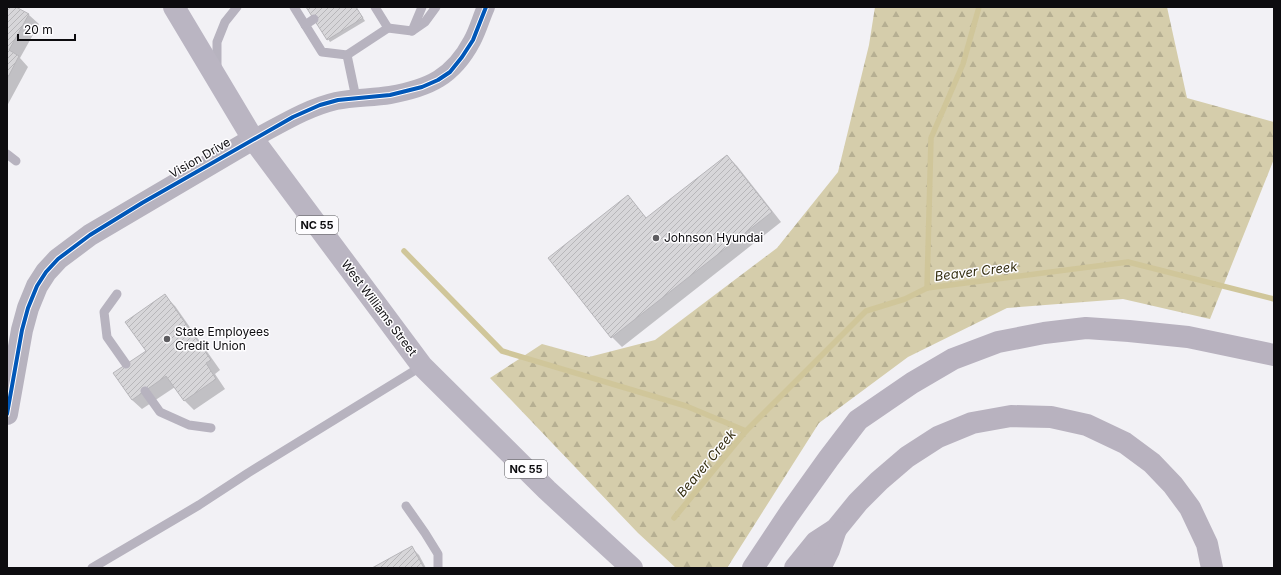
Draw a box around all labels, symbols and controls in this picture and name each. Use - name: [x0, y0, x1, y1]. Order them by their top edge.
- scale bar: [18, 16, 75, 42]
- text: 20 m: [24, 22, 53, 37]
- street label: Vision Drive: [167, 134, 233, 181]
- road number: NC 55: [296, 216, 338, 234]
- place label: Johnson Hyundai: [664, 230, 763, 245]
- marker: Johnson Hyundai: [651, 233, 661, 243]
- street label: West Williams Street: [338, 257, 420, 359]
- water label: Beaver Creek: [934, 258, 1019, 284]
- place label: State Employees Credit Union: [175, 324, 269, 353]
- marker: State Employees Credit Union: [162, 334, 172, 344]
- water label: Beaver Creek: [673, 425, 739, 500]
- road number: NC 55: [505, 460, 547, 478]

